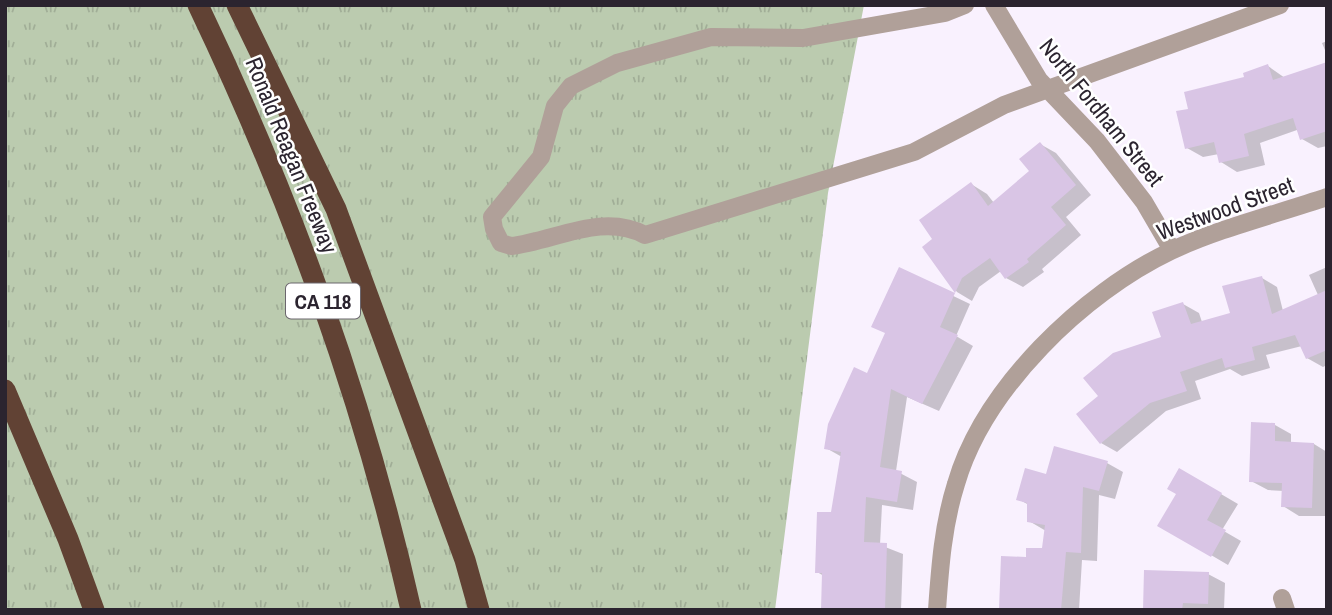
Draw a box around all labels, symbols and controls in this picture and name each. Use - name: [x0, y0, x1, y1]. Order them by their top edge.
- street label: North Fordham Street: [1033, 32, 1171, 192]
- street label: Ronald Reagan Freeway: [239, 52, 346, 258]
- street label: Westwood Street: [1152, 169, 1298, 247]
- road number: CA 118: [286, 284, 360, 318]

